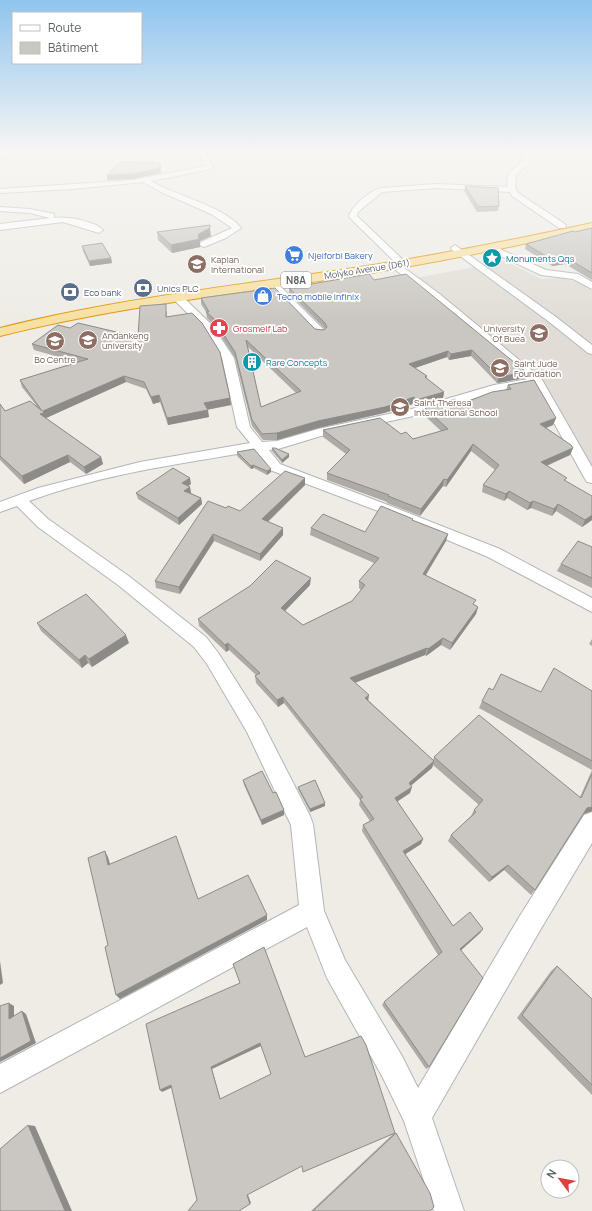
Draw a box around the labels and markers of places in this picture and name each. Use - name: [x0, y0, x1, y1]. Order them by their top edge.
- supermarket icon: Njeiforbi Bakery: [283, 244, 305, 266]
- place icon: Monuments Qqs: [481, 247, 503, 269]
- place label: Njeiforbi Bakery: [308, 249, 373, 262]
- place label: Monuments Qqs: [506, 252, 575, 265]
- school or university icon: Kaplan International: [186, 253, 208, 275]
- place label: Kaplan International: [211, 253, 264, 276]
- bank icon: Unics PLC: [132, 277, 154, 299]
- bank icon: Eco bank: [59, 281, 81, 303]
- place label: Unics PLC: [157, 282, 199, 295]
- shop icon: Tecno mobile infinix: [252, 285, 274, 307]
- place label: Eco bank: [84, 286, 122, 299]
- place label: Tecno mobile infinix: [277, 290, 359, 303]
- pharmacy icon: Grosmelf Lab: [208, 317, 230, 339]
- place label: Grosmelf Lab: [233, 322, 287, 335]
- place label: University Of Buea: [483, 322, 525, 345]
- school or university icon: University Of Buea: [528, 322, 550, 344]
- school or university icon: Andankeng university: [77, 329, 99, 351]
- place label: Andankeng university: [102, 329, 149, 352]
- school or university icon: Bo Centre: [44, 330, 66, 352]
- building icon: Rare Concepts: [241, 351, 263, 373]
- place label: Bo Centre: [34, 353, 76, 366]
- place label: Rare Concepts: [266, 356, 328, 369]
- school or university icon: Saint Jude Foundation: [489, 357, 511, 379]
- place label: Saint Jude Foundation: [514, 357, 561, 380]
- school or university icon: Saint Theresa International School: [389, 396, 411, 418]
- place label: Saint Theresa International School: [414, 396, 498, 419]

